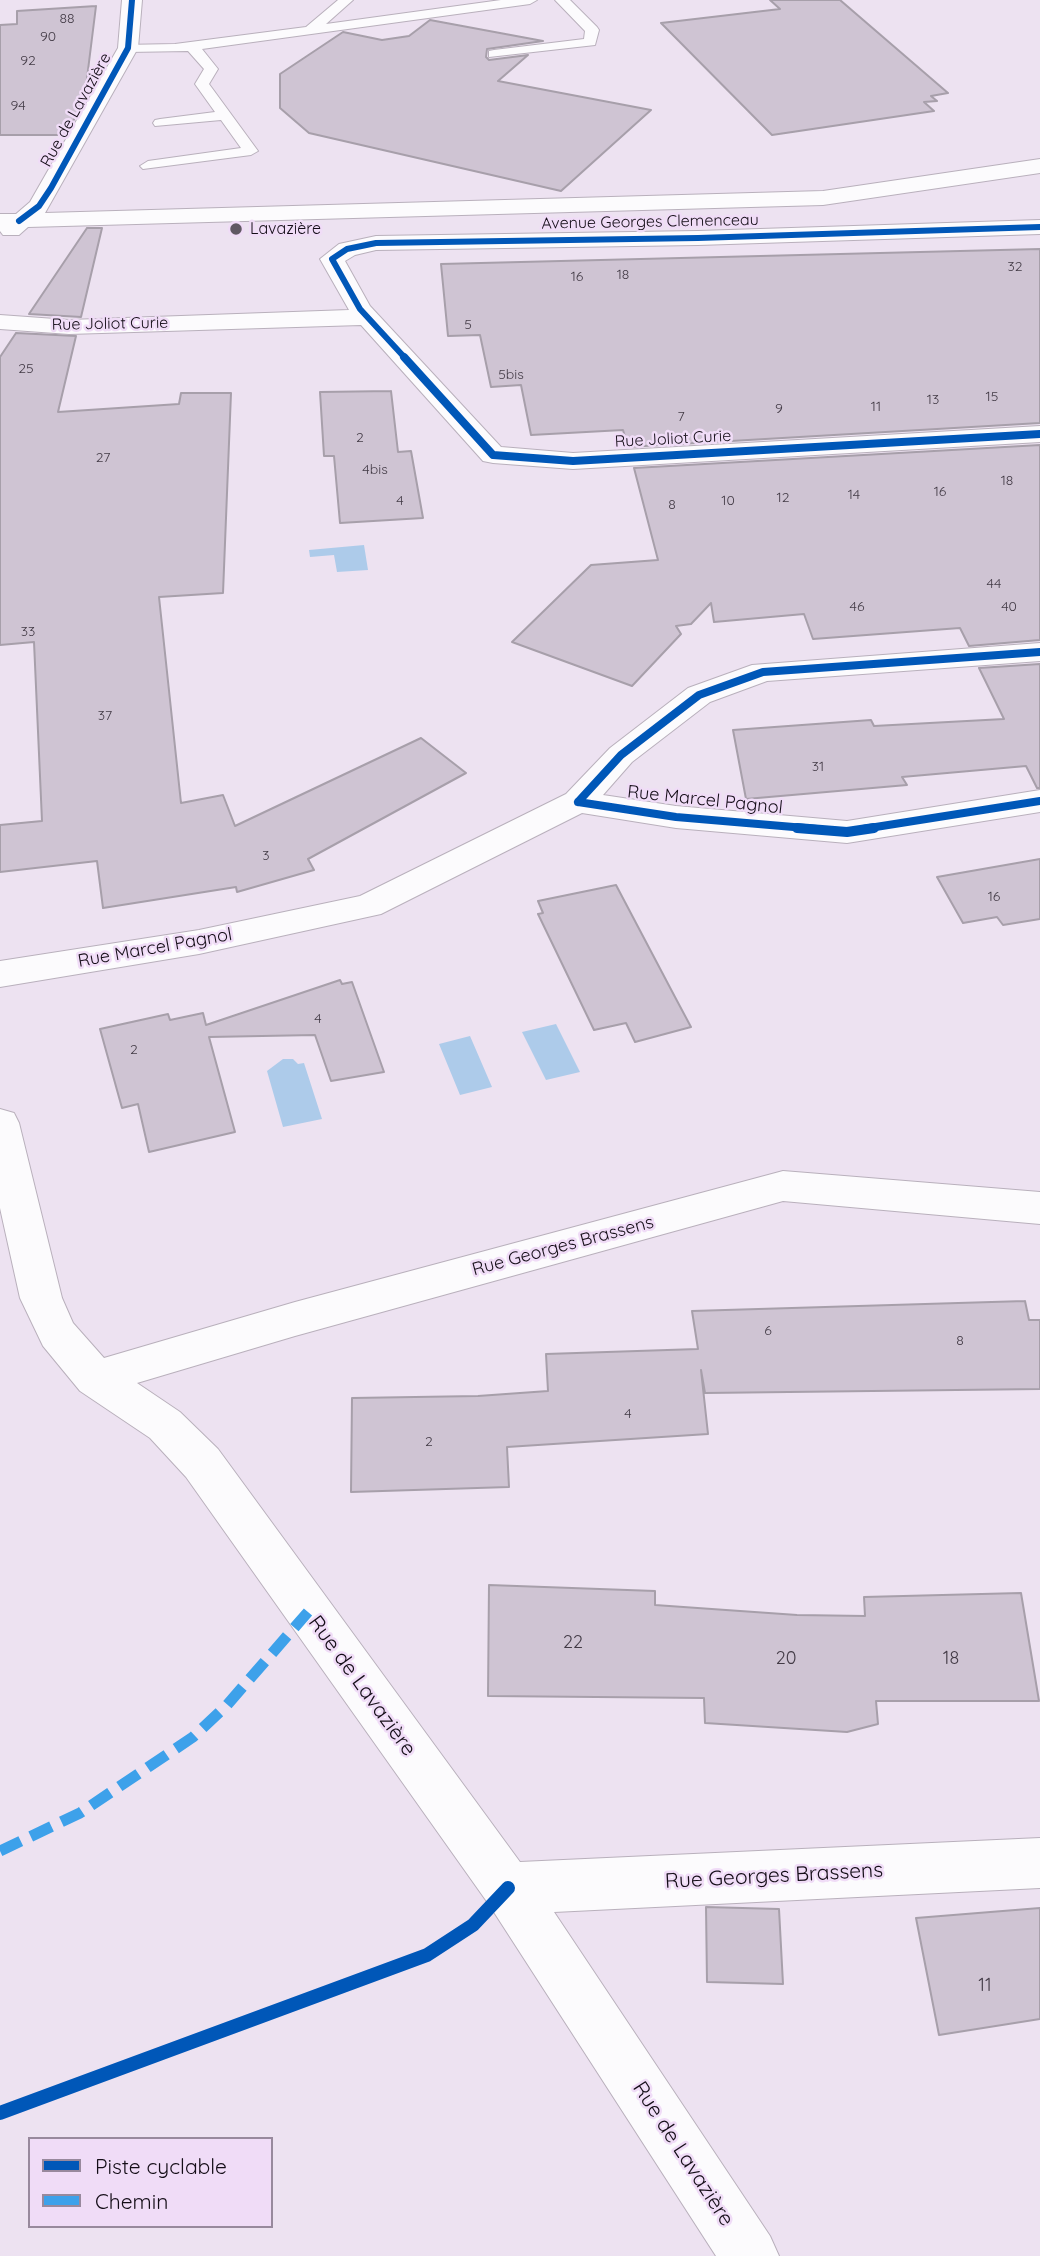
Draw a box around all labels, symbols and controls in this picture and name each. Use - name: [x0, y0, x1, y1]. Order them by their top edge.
- house number: 88: [59, 11, 75, 27]
- house number: 90: [40, 29, 56, 45]
- street label: Rue de Lavazière: [37, 50, 115, 170]
- house number: 92: [20, 53, 36, 69]
- house number: 94: [10, 98, 26, 114]
- street label: Avenue Georges Clemenceau: [541, 211, 759, 233]
- place label: Lavazière: [250, 219, 321, 239]
- marker: Lavazière: [228, 221, 244, 237]
- house number: 32: [1007, 259, 1023, 275]
- house number: 18: [617, 267, 629, 283]
- house number: 16: [571, 269, 583, 285]
- street label: Rue Joliot Curie: [52, 313, 168, 335]
- house number: 5: [464, 317, 472, 333]
- house number: 25: [18, 361, 34, 377]
- house number: 5bis: [498, 367, 524, 383]
- house number: 15: [986, 389, 998, 405]
- house number: 13: [927, 392, 939, 408]
- house number: 11: [871, 399, 881, 415]
- house number: 9: [775, 401, 783, 417]
- house number: 7: [677, 409, 685, 425]
- street label: Rue Joliot Curie: [614, 426, 732, 452]
- house number: 2: [356, 430, 364, 446]
- house number: 27: [96, 450, 110, 466]
- house number: 4bis: [362, 462, 388, 478]
- house number: 18: [1001, 473, 1013, 489]
- house number: 16: [934, 484, 946, 500]
- house number: 14: [848, 487, 860, 503]
- house number: 12: [777, 490, 789, 506]
- house number: 4: [396, 493, 404, 509]
- house number: 10: [721, 493, 735, 509]
- house number: 8: [668, 497, 676, 513]
- house number: 44: [987, 576, 1001, 592]
- house number: 46: [850, 599, 864, 615]
- house number: 40: [1001, 599, 1017, 615]
- house number: 33: [21, 624, 35, 640]
- house number: 37: [98, 708, 112, 724]
- house number: 31: [812, 759, 824, 775]
- street label: Rue Marcel Pagnol: [626, 781, 784, 819]
- house number: 3: [262, 848, 270, 864]
- house number: 16: [988, 889, 1000, 905]
- street label: Rue Marcel Pagnol: [76, 924, 234, 972]
- house number: 4: [314, 1011, 322, 1027]
- house number: 2: [130, 1042, 138, 1058]
- street label: Rue Georges Brassens: [470, 1211, 656, 1281]
- house number: 6: [764, 1323, 772, 1339]
- house number: 8: [956, 1333, 964, 1349]
- house number: 4: [624, 1406, 632, 1422]
- house number: 2: [425, 1434, 433, 1450]
- street label: Rue de Lavazière: [303, 1611, 421, 1761]
- house number: 22: [563, 1632, 583, 1654]
- house number: 20: [776, 1648, 796, 1670]
- house number: 18: [943, 1648, 959, 1670]
- street label: Rue Georges Brassens: [664, 1858, 884, 1894]
- house number: 11: [978, 1975, 992, 1997]
- street label: Rue de Lavazière: [627, 2077, 739, 2231]
- legend: [28, 2137, 273, 2228]
- text: Piste cyclable: [95, 2153, 227, 2179]
- text: Chemin: [95, 2188, 168, 2214]

